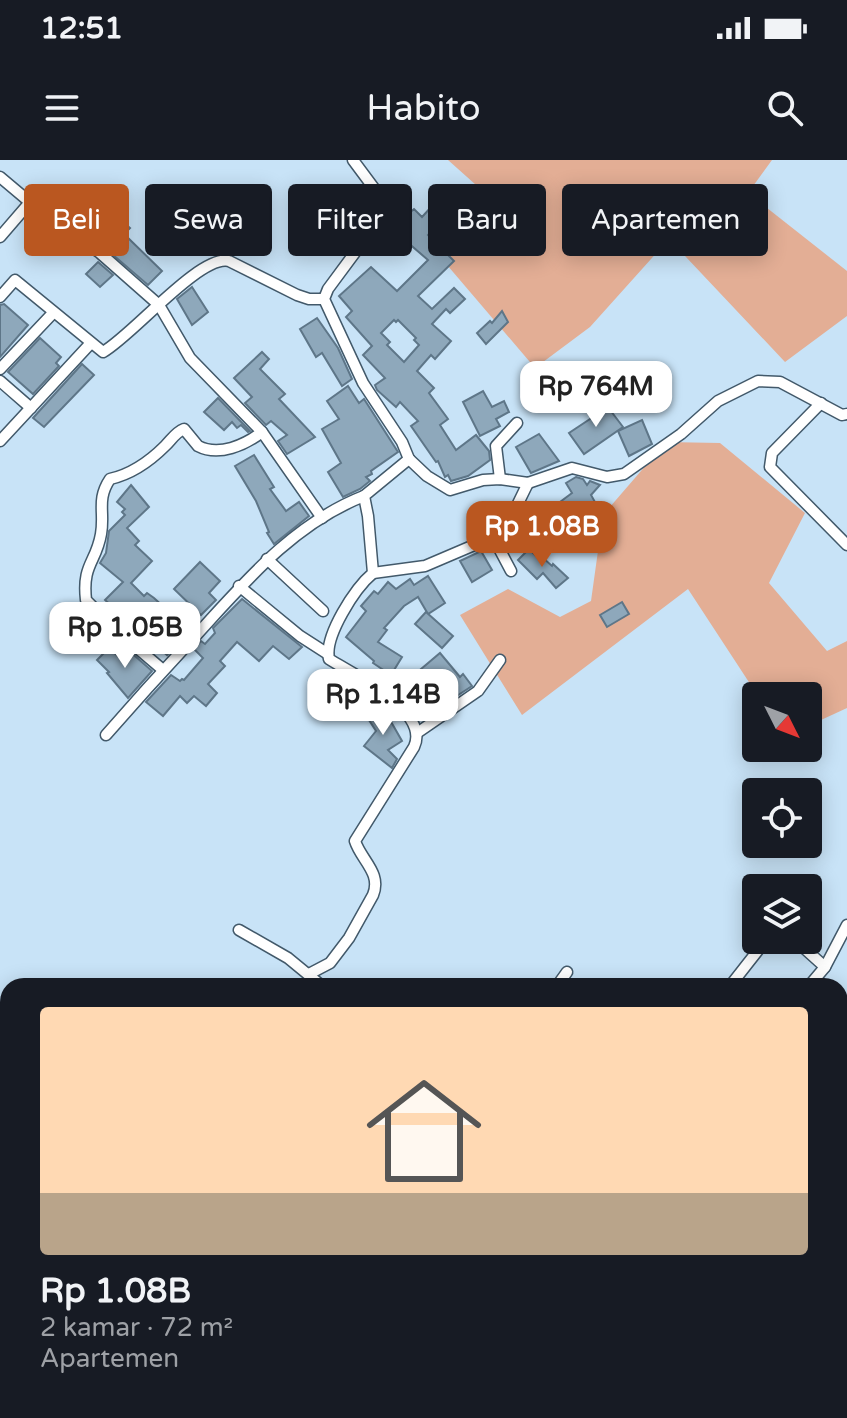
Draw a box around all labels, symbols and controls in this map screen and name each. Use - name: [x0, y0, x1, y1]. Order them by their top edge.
- text: 12:51: [40, 10, 123, 47]
- icon: menu: [40, 86, 84, 130]
- icon: search: [763, 86, 807, 130]
- text: Habito: [366, 87, 481, 130]
- chip: Beli: [24, 184, 129, 256]
- chip: Sewa: [145, 184, 272, 256]
- chip: Filter: [288, 184, 412, 256]
- chip: Baru: [428, 184, 546, 256]
- chip: Apartemen: [562, 184, 768, 256]
- pin: Rp 764M: [522, 361, 670, 429]
- text: Rp 764M: [538, 371, 654, 402]
- pin: Rp 1.08B: [459, 501, 625, 569]
- text: Rp 1.08B: [484, 511, 600, 542]
- pin: Rp 1.05B: [42, 602, 208, 670]
- text: Rp 1.05B: [67, 612, 183, 643]
- pin: Rp 1.14B: [300, 669, 466, 737]
- text: Rp 1.14B: [325, 679, 441, 710]
- north arrow: [742, 682, 822, 762]
- map controls: [742, 682, 822, 954]
- button: locate: [742, 778, 822, 858]
- button: layers: [742, 874, 822, 954]
- icon: home: [352, 1059, 496, 1203]
- text: Rp 1.08B: [40, 1271, 191, 1312]
- text: 2 kamar · 72 m²: [40, 1312, 233, 1343]
- text: Apartemen: [40, 1343, 179, 1374]

